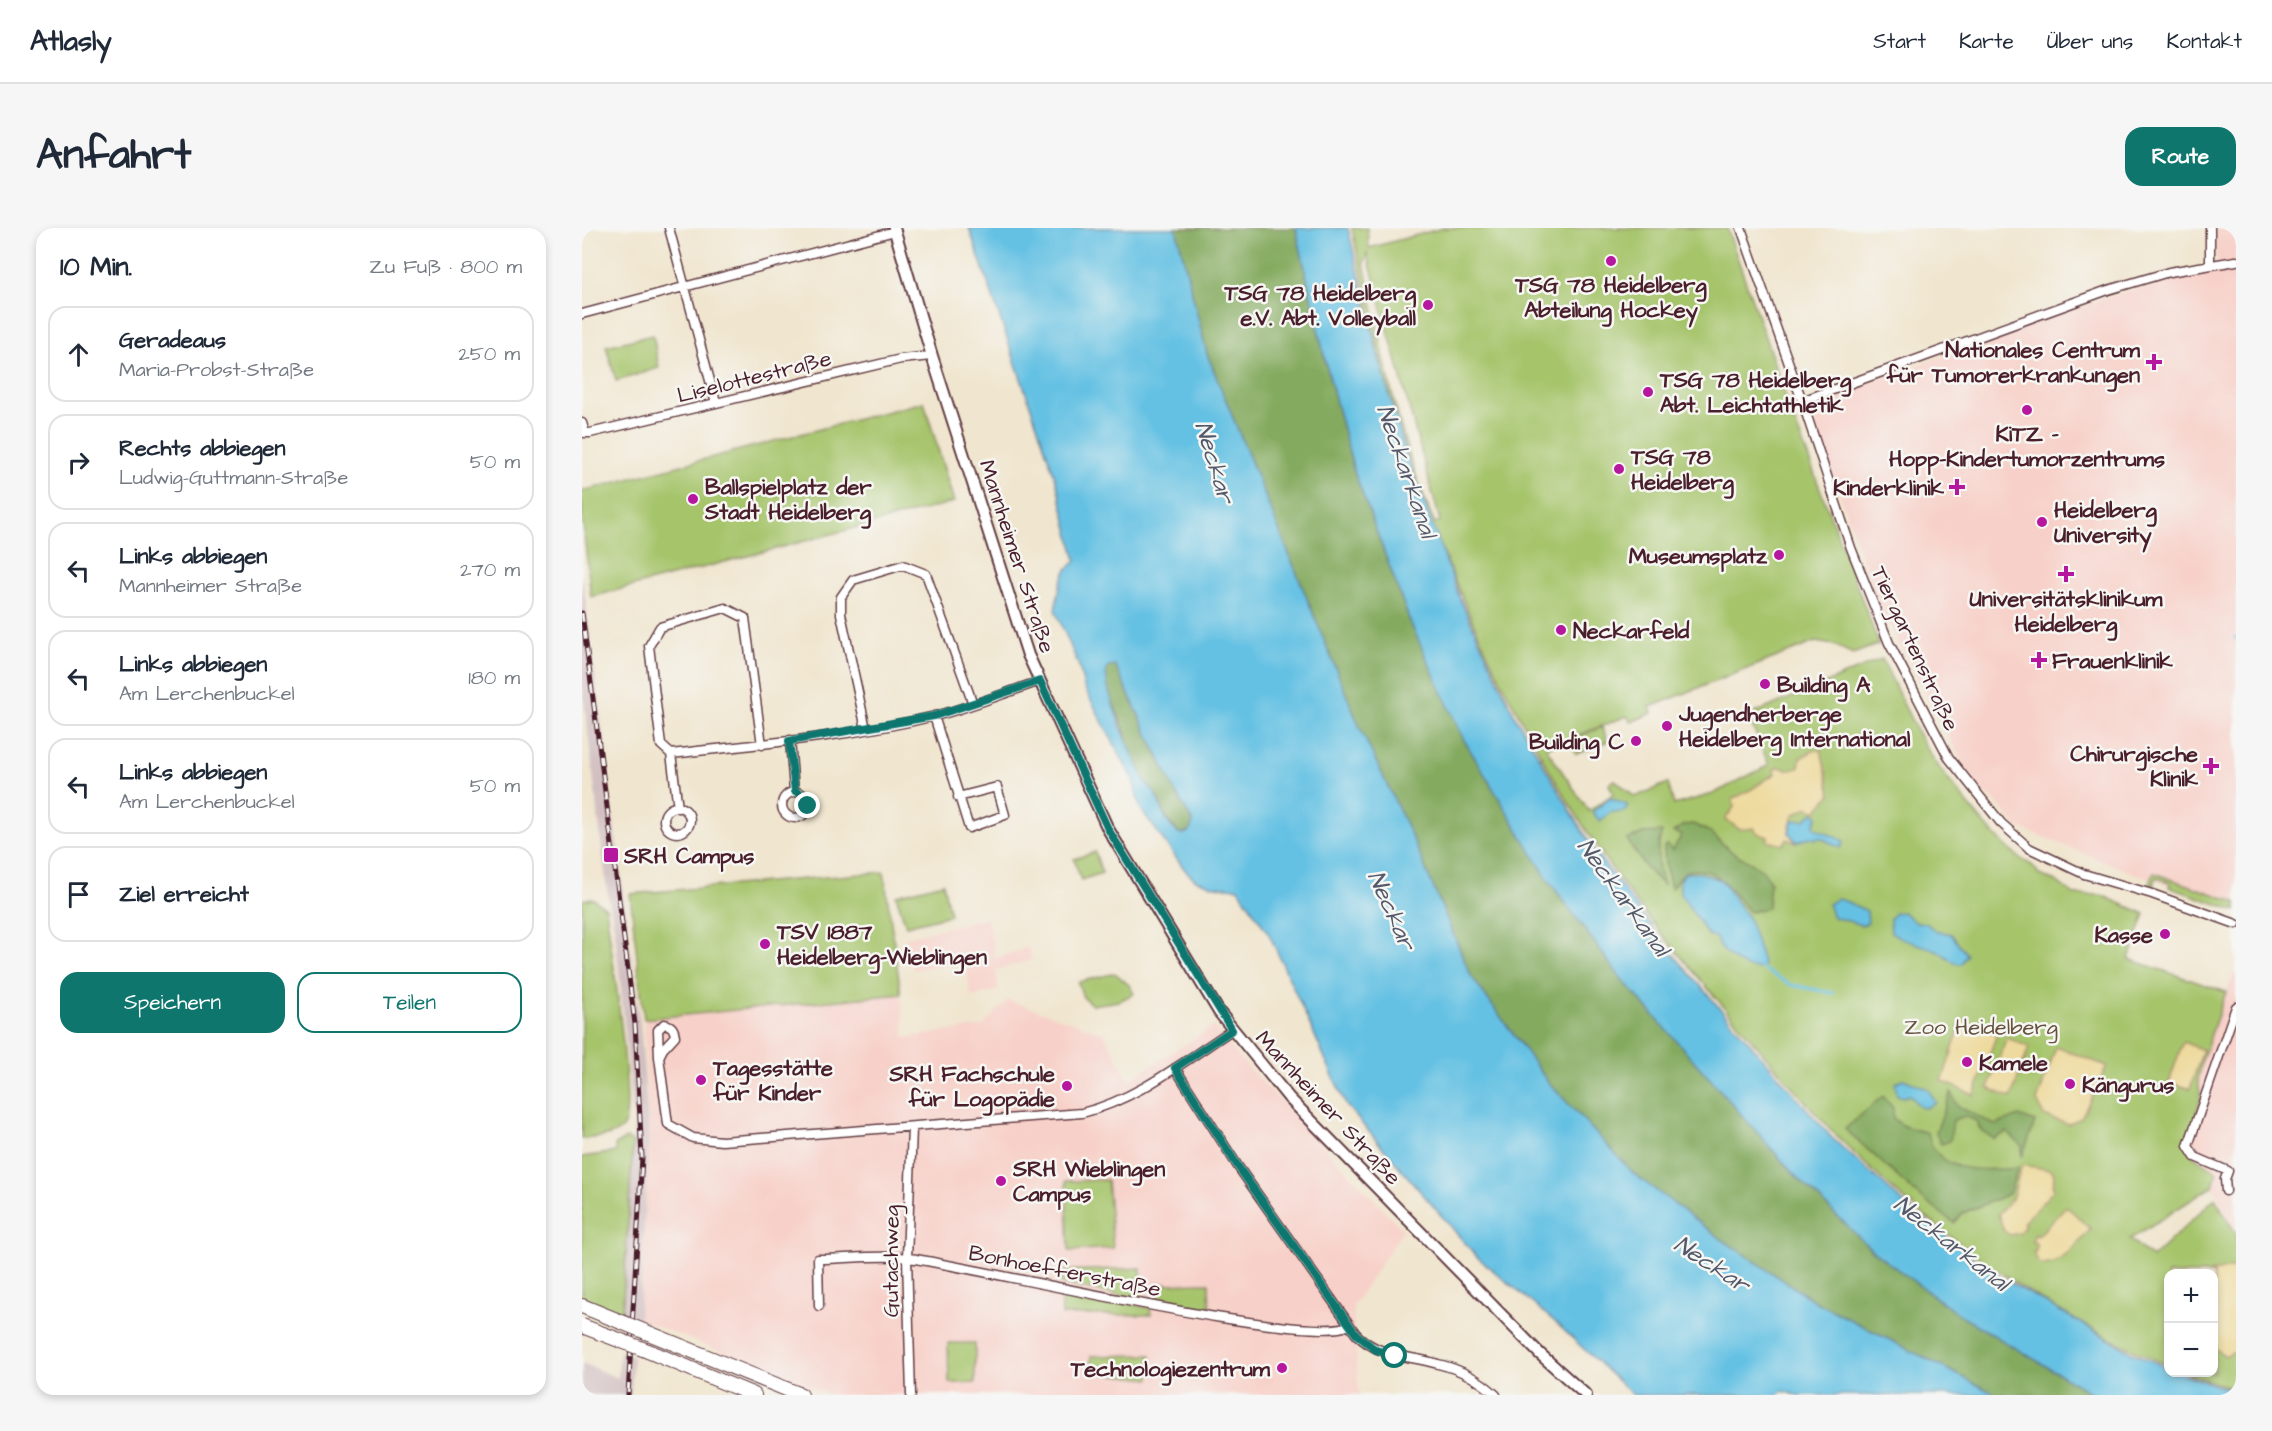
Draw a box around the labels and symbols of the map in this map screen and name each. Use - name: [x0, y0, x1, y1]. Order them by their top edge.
- marker: TSG 78 Heidelberg Abteilung Hockey: [1604, 254, 1618, 268]
- place label: TSG 78 Heidelberg Abteilung Hockey: [1514, 270, 1707, 328]
- place label: TSG 78 Heidelberg e.V. Abt. Volleyball: [1224, 278, 1417, 336]
- marker: TSG 78 Heidelberg e.V. Abt. Volleyball: [1421, 298, 1435, 312]
- place label: Nationales Centrum für Tumorerkrankungen: [1885, 335, 2141, 392]
- street label: Liselottestraße: [674, 343, 835, 412]
- marker: Nationales Centrum für Tumorerkrankungen: [2145, 353, 2163, 371]
- place label: TSG 78 Heidelberg Abt. Leichtathletik: [1659, 365, 1852, 421]
- marker: TSG 78 Heidelberg Abt. Leichtathletik: [1641, 385, 1655, 399]
- water label: Neckarkanal: [1367, 400, 1446, 545]
- marker: KiTZ - Hopp-Kindertumorzentrums: [2020, 403, 2034, 417]
- water label: Neckar: [1186, 417, 1243, 510]
- place label: KiTZ - Hopp-Kindertumorzentrums: [1889, 419, 2165, 475]
- place label: TSG 78 Heidelberg: [1630, 442, 1735, 499]
- street label: Mannheimer Straße: [971, 456, 1062, 657]
- marker: TSG 78 Heidelberg: [1612, 462, 1626, 476]
- place label: Ballspielplatz der Stadt Heidelberg: [704, 472, 872, 529]
- place label: Kinderklinik: [1833, 473, 1944, 504]
- marker: Kinderklinik: [1948, 478, 1966, 496]
- marker: Ballspielplatz der Stadt Heidelberg: [686, 492, 700, 506]
- place label: Heidelberg University: [2054, 495, 2158, 553]
- marker: Heidelberg University: [2035, 515, 2049, 529]
- place label: Museumsplatz: [1629, 541, 1768, 572]
- marker: Museumsplatz: [1772, 548, 1786, 562]
- street label: Tiergartenstraße: [1862, 561, 1966, 737]
- marker: Universitätsklinikum Heidelberg: [2057, 565, 2075, 583]
- place label: Universitätsklinikum Heidelberg: [1970, 584, 2163, 641]
- place label: Neckarfeld: [1573, 616, 1690, 647]
- marker: Neckarfeld: [1554, 623, 1568, 637]
- place label: Frauenklinik: [2052, 646, 2173, 677]
- marker: Frauenklinik: [2030, 651, 2048, 669]
- place label: Building A: [1777, 670, 1871, 702]
- marker: Building A: [1758, 677, 1772, 691]
- place label: Jugendherberge Heidelberg International: [1678, 699, 1911, 756]
- marker: Jugendherberge Heidelberg International: [1660, 719, 1674, 733]
- place label: Building C: [1529, 727, 1624, 759]
- marker: Building C: [1629, 734, 1643, 748]
- place label: Chirurgische Klinik: [2070, 739, 2198, 795]
- marker: Chirurgische Klinik: [2202, 757, 2220, 775]
- route end: [794, 792, 820, 818]
- water label: Neckarkanal: [1569, 832, 1679, 966]
- place label: SRH Campus: [623, 841, 754, 872]
- marker: SRH Campus: [602, 846, 620, 864]
- water label: Neckar: [1359, 865, 1425, 958]
- place label: TSV 1887 Heidelberg-Wieblingen: [776, 917, 987, 974]
- place label: Kasse: [2094, 920, 2153, 951]
- marker: Kasse: [2158, 927, 2172, 941]
- marker: TSV 1887 Heidelberg-Wieblingen: [758, 937, 772, 951]
- park label: Zoo Heidelberg: [1904, 1012, 2058, 1044]
- street label: Mannheimer Straße: [1248, 1024, 1408, 1192]
- place label: Kamele: [1979, 1048, 2048, 1079]
- place label: Tagesstätte für Kinder: [712, 1053, 833, 1109]
- marker: Kamele: [1960, 1055, 1974, 1069]
- place label: SRH Fachschule für Logopädie: [888, 1059, 1055, 1116]
- place label: Kängurus: [2082, 1070, 2174, 1102]
- marker: Tagesstätte für Kinder: [694, 1073, 708, 1087]
- marker: Kängurus: [2063, 1077, 2077, 1091]
- marker: SRH Fachschule für Logopädie: [1060, 1079, 1074, 1093]
- place label: SRH Wieblingen Campus: [1012, 1154, 1165, 1210]
- marker: SRH Wieblingen Campus: [994, 1174, 1008, 1188]
- water label: Neckarkanal: [1886, 1188, 2019, 1302]
- street label: Gutachweg: [876, 1205, 908, 1317]
- water label: Neckar: [1667, 1228, 1758, 1303]
- street label: Bonhoefferstraße: [966, 1238, 1164, 1305]
- route start: [1381, 1342, 1407, 1368]
- place label: Technologiezentrum: [1070, 1354, 1271, 1386]
- marker: Technologiezentrum: [1275, 1361, 1289, 1375]

